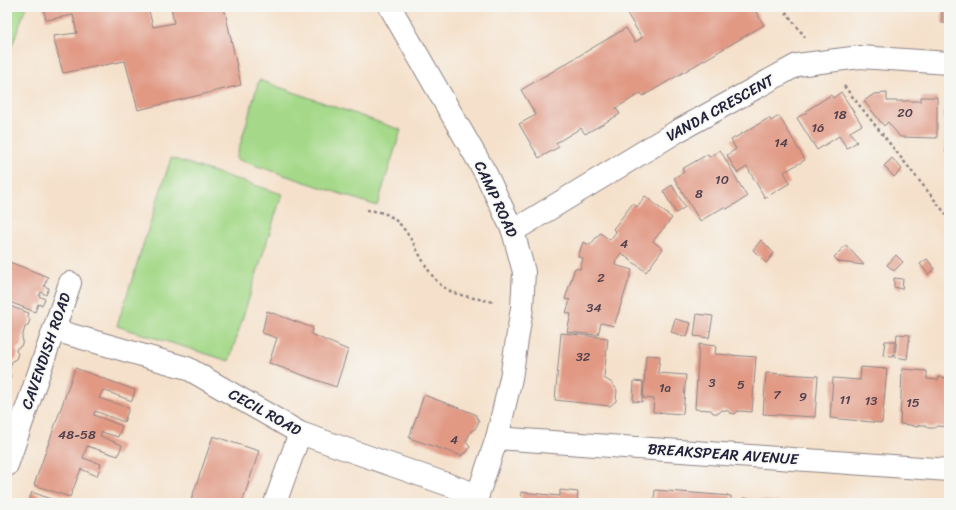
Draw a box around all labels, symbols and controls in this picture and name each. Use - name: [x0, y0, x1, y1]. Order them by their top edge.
- street label: VANDA CRESCENT: [661, 67, 780, 148]
- house number: 20: [897, 101, 913, 124]
- house number: 18: [833, 103, 847, 126]
- house number: 16: [812, 116, 824, 139]
- house number: 14: [774, 131, 788, 154]
- street label: CAMP ROAD: [467, 156, 525, 242]
- house number: 10: [715, 168, 729, 191]
- house number: 8: [695, 182, 703, 205]
- house number: 4: [620, 232, 628, 255]
- house number: 2: [597, 266, 605, 289]
- street label: CAVENDISH ROAD: [14, 289, 78, 413]
- house number: 34: [586, 296, 602, 319]
- house number: 32: [576, 345, 591, 368]
- house number: 3: [708, 371, 716, 394]
- house number: 5: [737, 373, 745, 396]
- house number: 1a: [659, 376, 672, 399]
- street label: CECIL ROAD: [224, 381, 306, 443]
- house number: 7: [773, 383, 782, 406]
- house number: 9: [799, 385, 807, 408]
- house number: 11: [839, 388, 851, 411]
- house number: 13: [865, 389, 877, 412]
- house number: 15: [906, 391, 920, 414]
- house number: 48-58: [58, 423, 96, 446]
- house number: 4: [450, 428, 458, 451]
- street label: BREAKSPEAR AVENUE: [647, 436, 801, 472]

